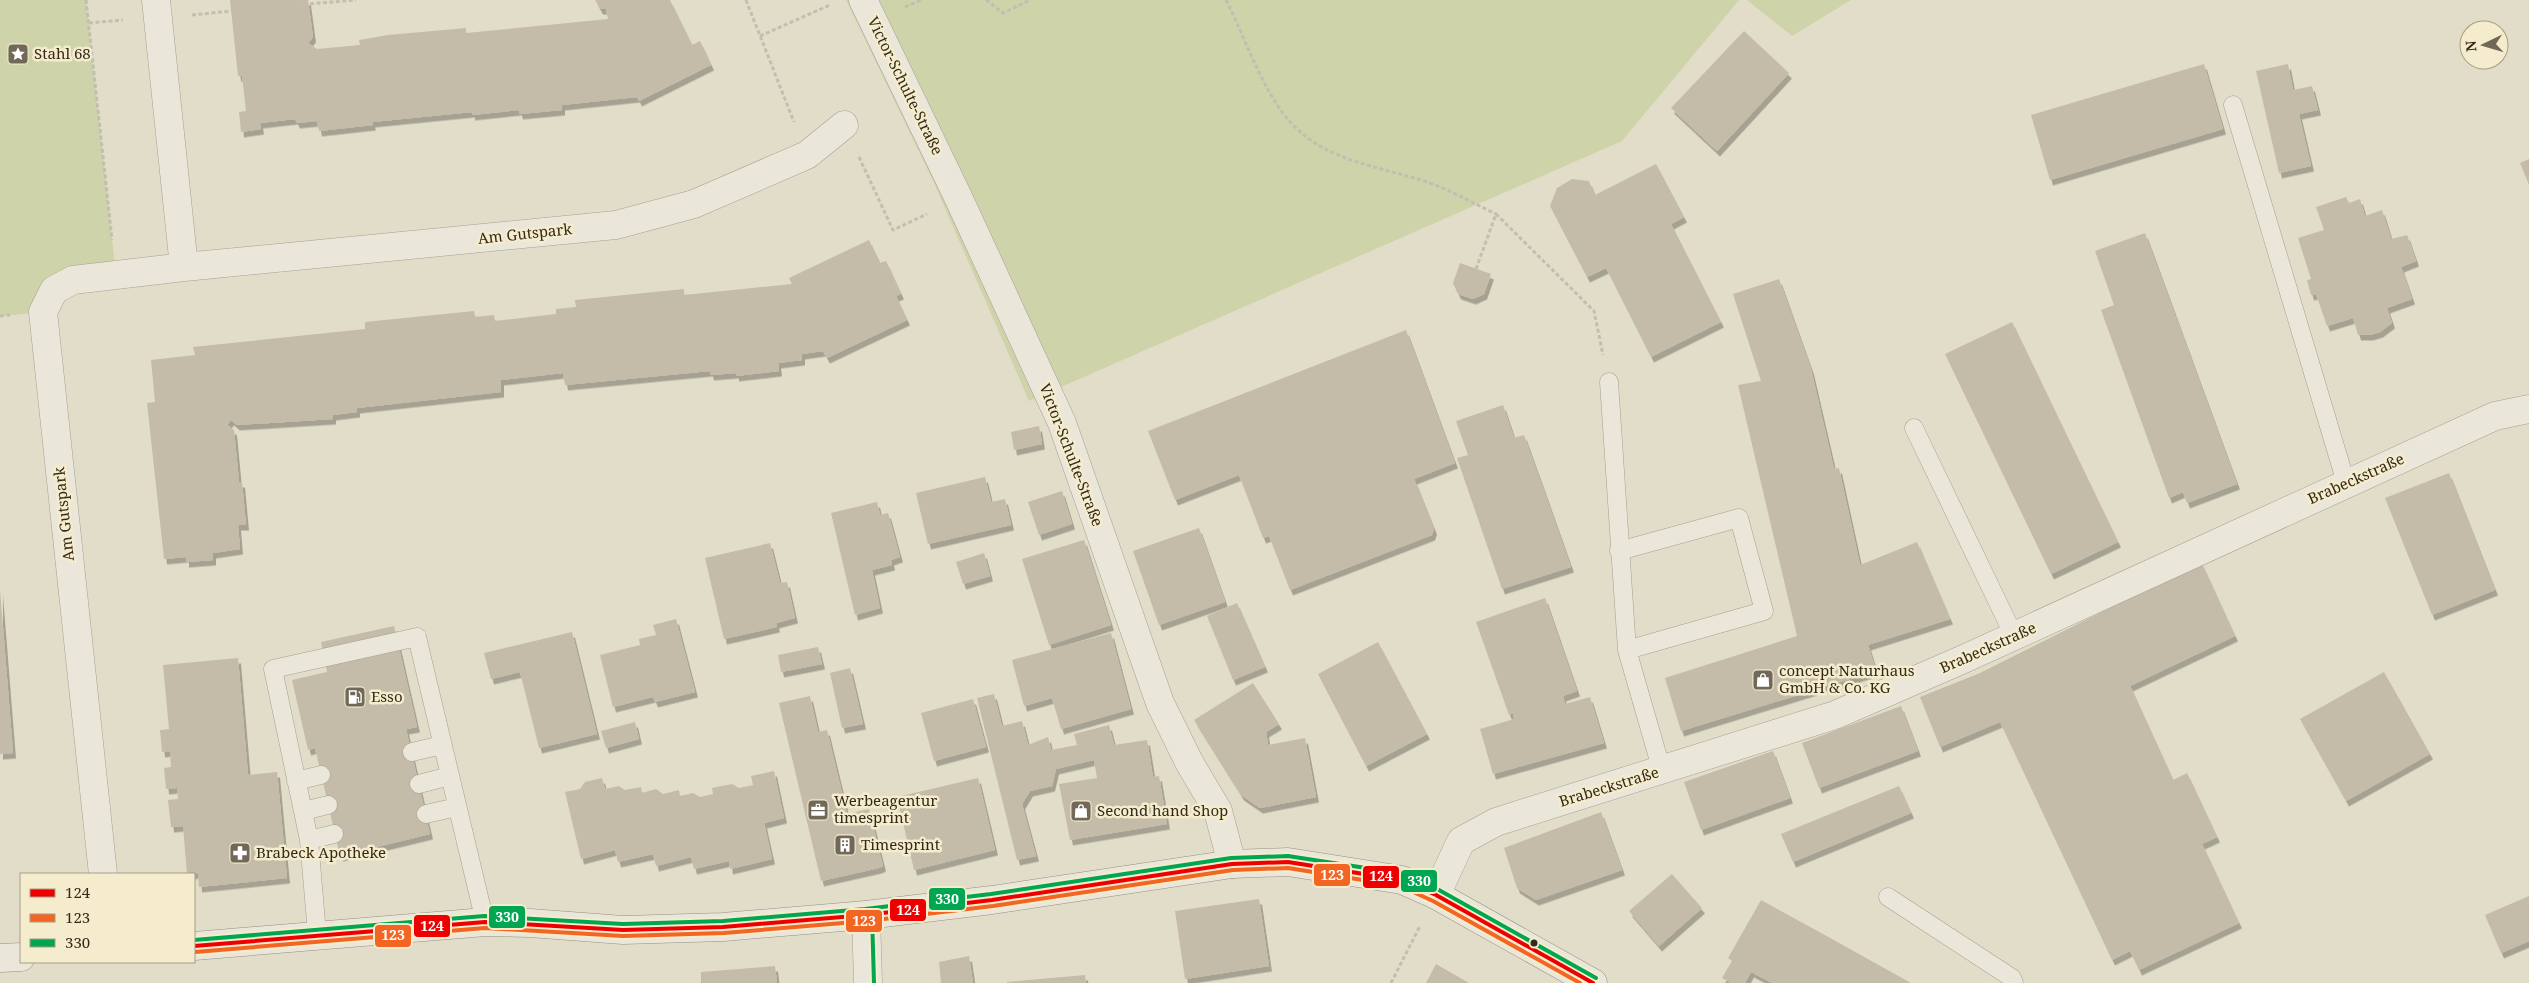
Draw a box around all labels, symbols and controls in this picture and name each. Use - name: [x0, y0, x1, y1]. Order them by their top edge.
- street label: Victor-Schulte-Straße: [864, 13, 948, 158]
- north arrow: [2459, 20, 2509, 70]
- text: N: [2461, 40, 2480, 53]
- place icon: Stahl 68: [6, 42, 30, 66]
- place label: Stahl 68: [34, 43, 91, 63]
- street label: Am Gutspark: [477, 218, 573, 248]
- street label: Victor-Schulte-Straße: [1035, 380, 1108, 529]
- street label: Brabeckstraße: [2304, 448, 2407, 508]
- street label: Am Gutspark: [48, 466, 78, 562]
- street label: Brabeckstraße: [1936, 617, 2039, 677]
- place label: concept Naturhaus GmbH & Co. KG: [1779, 660, 1915, 697]
- shop icon: concept Naturhaus GmbH & Co. KG: [1751, 668, 1775, 692]
- fuel station icon: Esso: [343, 685, 367, 709]
- place label: Esso: [371, 686, 403, 706]
- street label: Brabeckstraße: [1556, 761, 1661, 811]
- place label: Werbeagentur timesprint: [834, 790, 937, 827]
- office icon: Werbeagentur timesprint: [806, 798, 830, 822]
- shop icon: Second hand Shop: [1069, 799, 1093, 823]
- place label: Second hand Shop: [1097, 800, 1228, 820]
- building icon: Timesprint: [833, 833, 857, 857]
- place label: Timesprint: [861, 834, 940, 854]
- pharmacy icon: Brabeck Apotheke: [228, 841, 252, 865]
- place label: Brabeck Apotheke: [256, 842, 386, 862]
- line badge: 123: [1313, 863, 1351, 887]
- text: 123: [1320, 865, 1344, 884]
- line badge: 124: [1362, 865, 1400, 889]
- text: 124: [1369, 866, 1393, 885]
- line badge: 330: [1400, 869, 1438, 893]
- text: 330: [1407, 871, 1431, 890]
- legend: [20, 873, 195, 963]
- text: 124: [65, 882, 91, 902]
- line badge: 330: [928, 887, 966, 911]
- text: 330: [935, 889, 959, 908]
- line badge: 124: [889, 898, 927, 922]
- text: 124: [896, 900, 920, 919]
- line badge: 330: [488, 905, 526, 929]
- text: 123: [65, 907, 90, 927]
- text: 330: [495, 907, 519, 926]
- line badge: 123: [845, 909, 883, 933]
- text: 123: [852, 911, 876, 930]
- line badge: 124: [413, 914, 451, 938]
- text: 124: [420, 916, 444, 935]
- line badge: 123: [374, 924, 412, 948]
- text: 123: [381, 925, 405, 944]
- text: 330: [65, 932, 90, 952]
- unlabelled marker: [1529, 938, 1539, 948]

